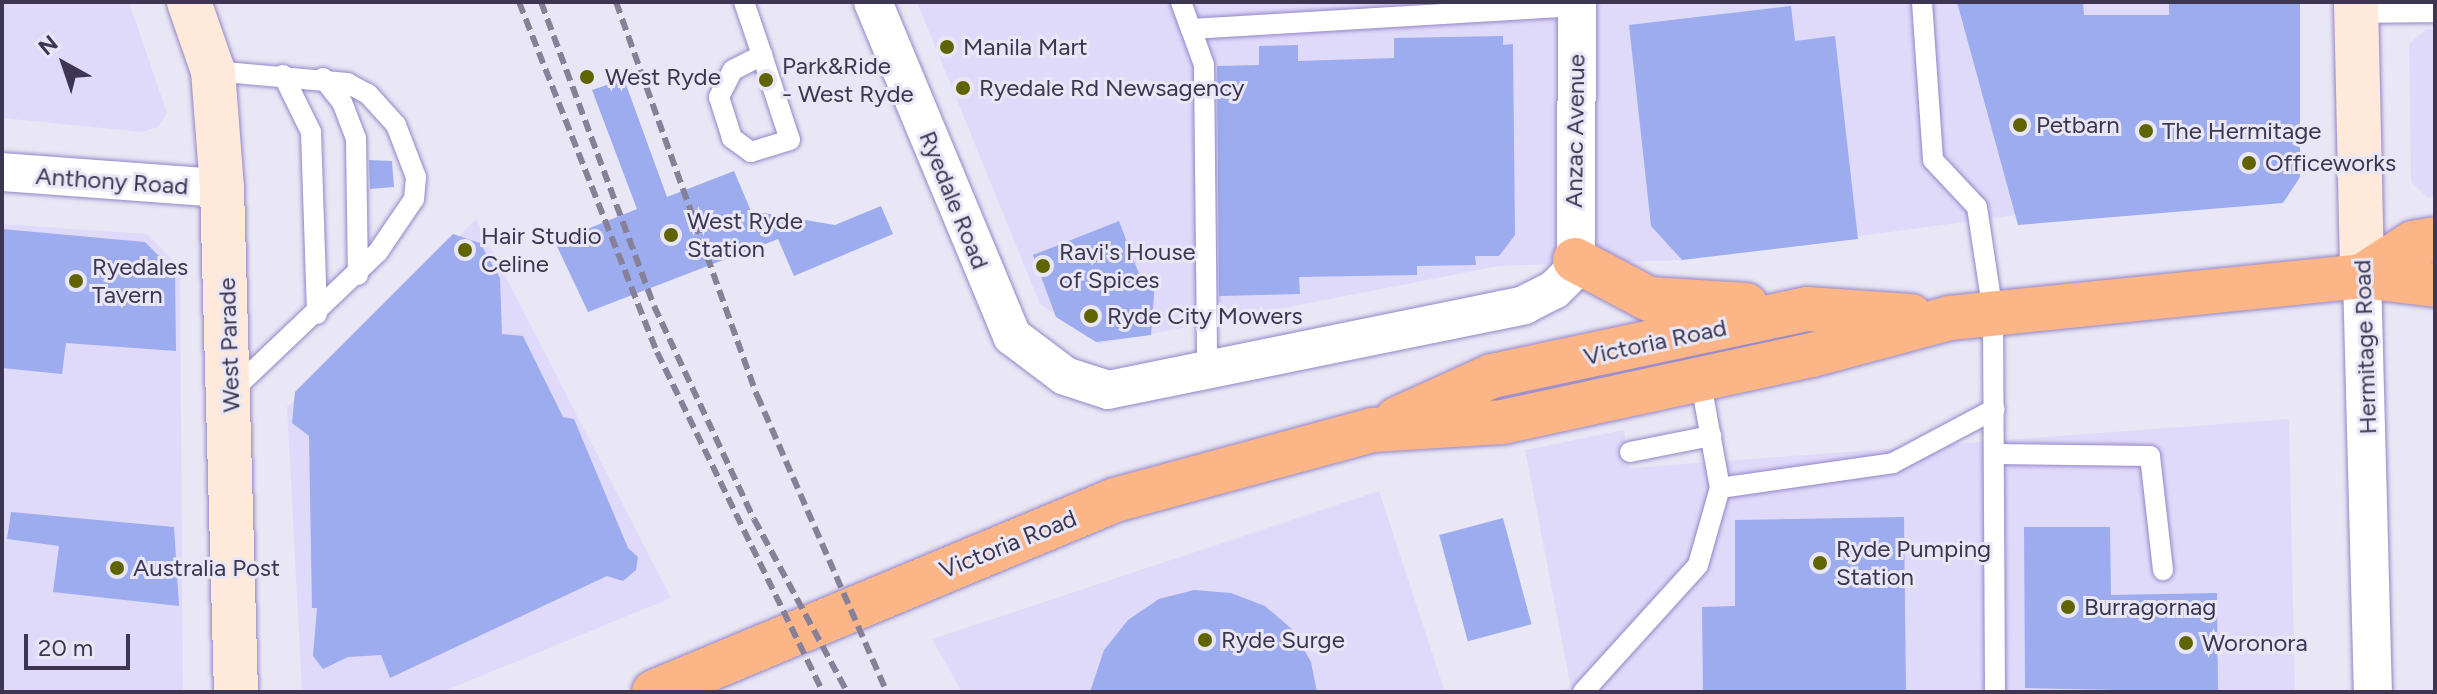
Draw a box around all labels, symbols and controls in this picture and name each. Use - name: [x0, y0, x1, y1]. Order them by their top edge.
- north arrow: [24, 24, 104, 104]
- text: N: [33, 29, 63, 61]
- place label: Manila Mart: [963, 33, 1088, 61]
- marker: Manila Mart: [938, 38, 956, 56]
- place label: Park&Ride - West Ryde: [782, 52, 914, 108]
- street label: Anzac Avenue: [1559, 54, 1591, 208]
- place label: West Ryde: [605, 63, 721, 91]
- marker: West Ryde: [576, 66, 598, 88]
- marker: Park&Ride - West Ryde: [757, 71, 775, 89]
- place label: Ryedale Rd Newsagency: [979, 74, 1244, 102]
- marker: Ryedale Rd Newsagency: [954, 79, 972, 97]
- place label: Petbarn: [2036, 111, 2120, 139]
- marker: Petbarn: [2011, 116, 2029, 134]
- place label: The Hermitage: [2162, 117, 2321, 145]
- marker: The Hermitage: [2137, 122, 2155, 140]
- street label: Ryedale Road: [913, 127, 995, 273]
- place label: Officeworks: [2265, 149, 2396, 177]
- marker: Officeworks: [2240, 154, 2258, 172]
- street label: Anthony Road: [35, 161, 189, 201]
- place label: West Ryde Station: [687, 207, 803, 263]
- place label: Hair Studio Celine: [481, 222, 602, 278]
- marker: West Ryde Station: [662, 226, 680, 244]
- place label: Ravi's House of Spices: [1059, 238, 1196, 294]
- marker: Hair Studio Celine: [456, 241, 474, 259]
- place label: Ryedales Tavern: [92, 253, 188, 309]
- marker: Ravi's House of Spices: [1034, 257, 1052, 275]
- street label: Hermitage Road: [2348, 259, 2382, 435]
- marker: Ryedales Tavern: [67, 272, 85, 290]
- street label: West Parade: [212, 277, 246, 413]
- place label: Ryde City Mowers: [1107, 302, 1303, 330]
- marker: Ryde City Mowers: [1082, 307, 1100, 325]
- street label: Victoria Road: [1581, 313, 1729, 371]
- street label: Victoria Road: [935, 503, 1081, 585]
- place label: Ryde Pumping Station: [1836, 535, 1991, 591]
- place label: Australia Post: [133, 554, 280, 582]
- marker: Ryde Pumping Station: [1811, 554, 1829, 572]
- marker: Australia Post: [108, 559, 126, 577]
- place label: Burragornag: [2084, 593, 2216, 621]
- marker: Burragornag: [2059, 598, 2077, 616]
- scale bar: [28, 618, 134, 668]
- place label: Ryde Surge: [1221, 626, 1345, 654]
- place label: Woronora: [2202, 629, 2308, 657]
- marker: Ryde Surge: [1196, 631, 1214, 649]
- text: 20 m: [38, 633, 93, 662]
- marker: Woronora: [2177, 634, 2195, 652]

